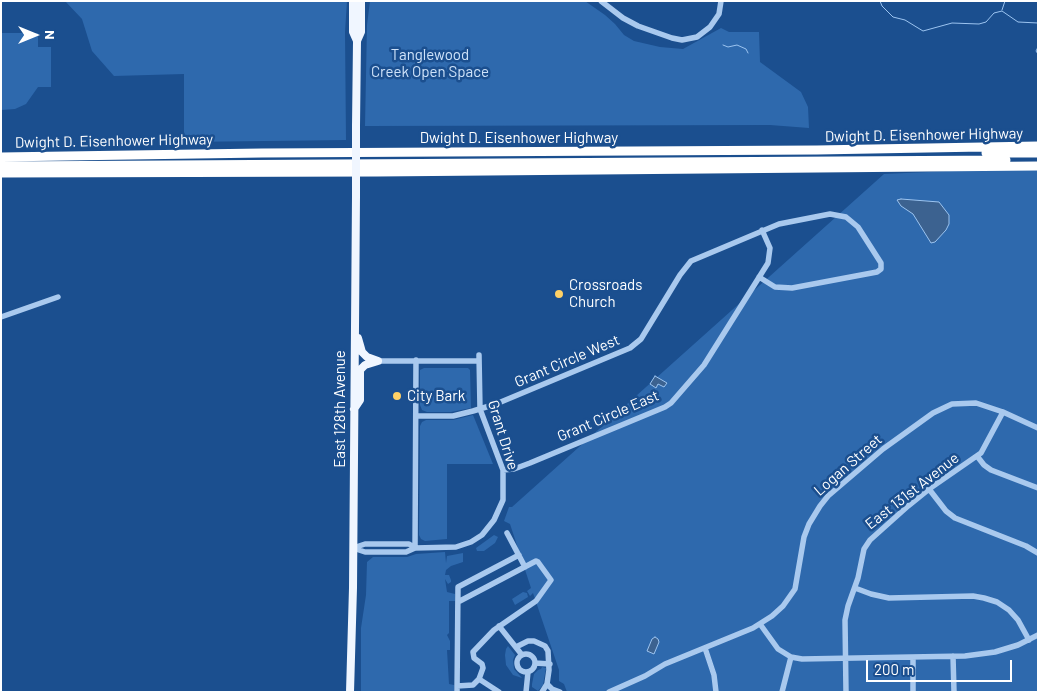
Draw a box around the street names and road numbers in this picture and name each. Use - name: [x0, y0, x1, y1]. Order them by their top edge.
- street label: Dwight D. Eisenhower Highway: [825, 124, 1023, 146]
- street label: Dwight D. Eisenhower Highway: [420, 129, 618, 147]
- street label: Dwight D. Eisenhower Highway: [15, 130, 213, 152]
- street label: Grant Circle West: [512, 331, 622, 391]
- street label: East 128th Avenue: [331, 350, 349, 468]
- street label: Grant Circle East: [554, 386, 662, 446]
- street label: Grant Drive: [484, 398, 522, 472]
- street label: Logan Street: [810, 431, 886, 499]
- street label: East 131st Avenue: [862, 449, 962, 533]

